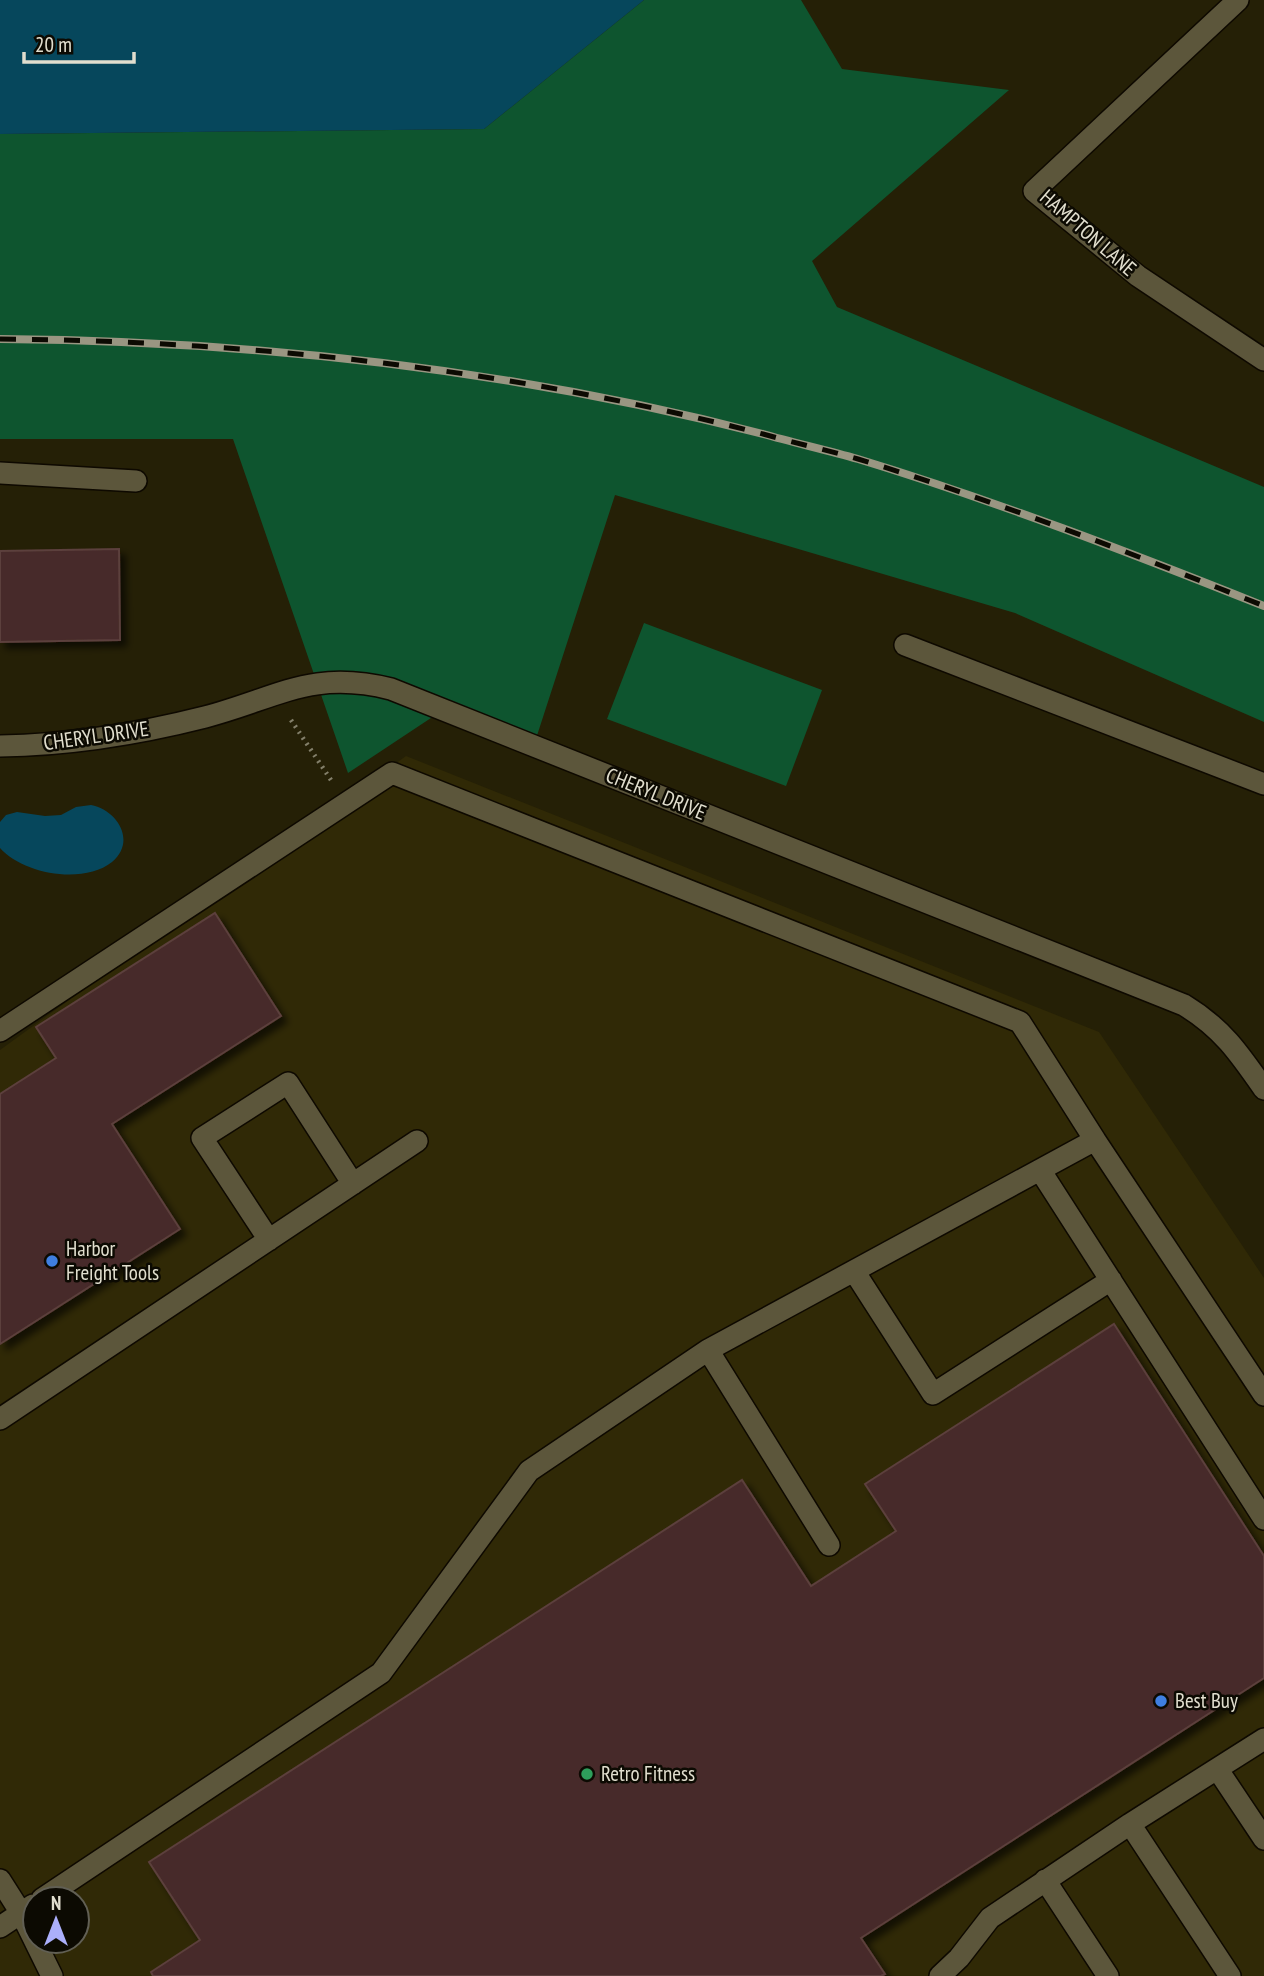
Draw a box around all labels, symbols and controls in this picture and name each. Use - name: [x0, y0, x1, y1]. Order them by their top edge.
- scale bar: [24, 21, 135, 65]
- text: 20 m: [35, 31, 72, 58]
- street label: HAMPTON LANE: [1035, 183, 1142, 282]
- street label: CHERYL DRIVE: [42, 715, 150, 756]
- street label: CHERYL DRIVE: [602, 761, 710, 826]
- place label: Harbor Freight Tools: [66, 1235, 159, 1286]
- marker: Harbor Freight Tools: [44, 1253, 60, 1269]
- place label: Best Buy: [1175, 1687, 1238, 1714]
- marker: Best Buy: [1153, 1693, 1169, 1709]
- place label: Retro Fitness: [601, 1760, 695, 1787]
- marker: Retro Fitness: [579, 1766, 595, 1782]
- north arrow: [21, 1885, 91, 1955]
- text: N: [51, 1891, 61, 1915]

